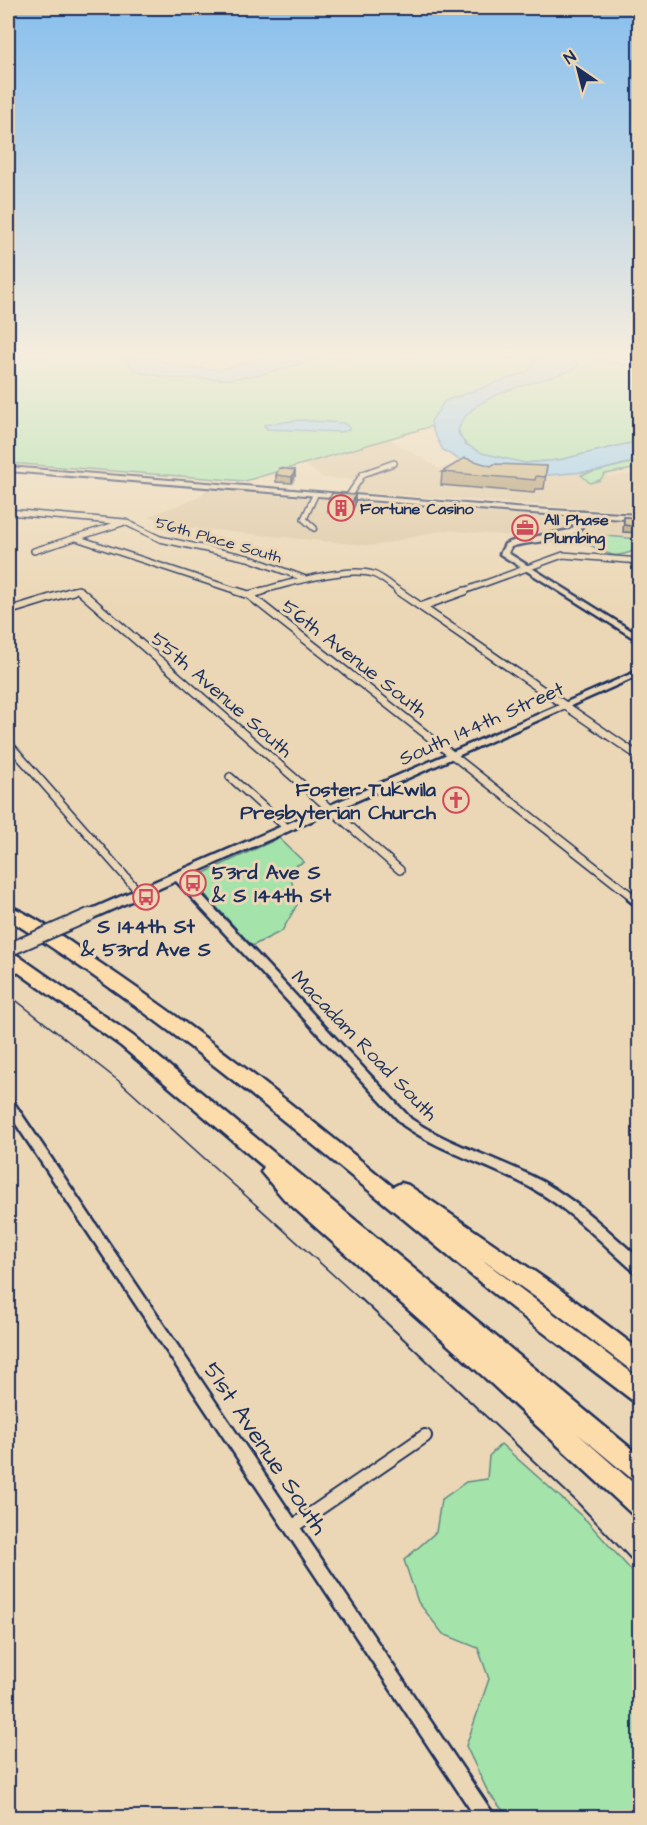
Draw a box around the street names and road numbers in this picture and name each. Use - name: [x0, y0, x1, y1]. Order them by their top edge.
- street label: 56th Place South: [153, 511, 284, 568]
- street label: 56th Avenue South: [276, 593, 433, 725]
- street label: 55th Avenue South: [144, 625, 298, 764]
- street label: South 144th Street: [395, 675, 568, 773]
- street label: Macadam Road South: [285, 964, 444, 1127]
- street label: 51st Avenue South: [195, 1355, 336, 1542]

